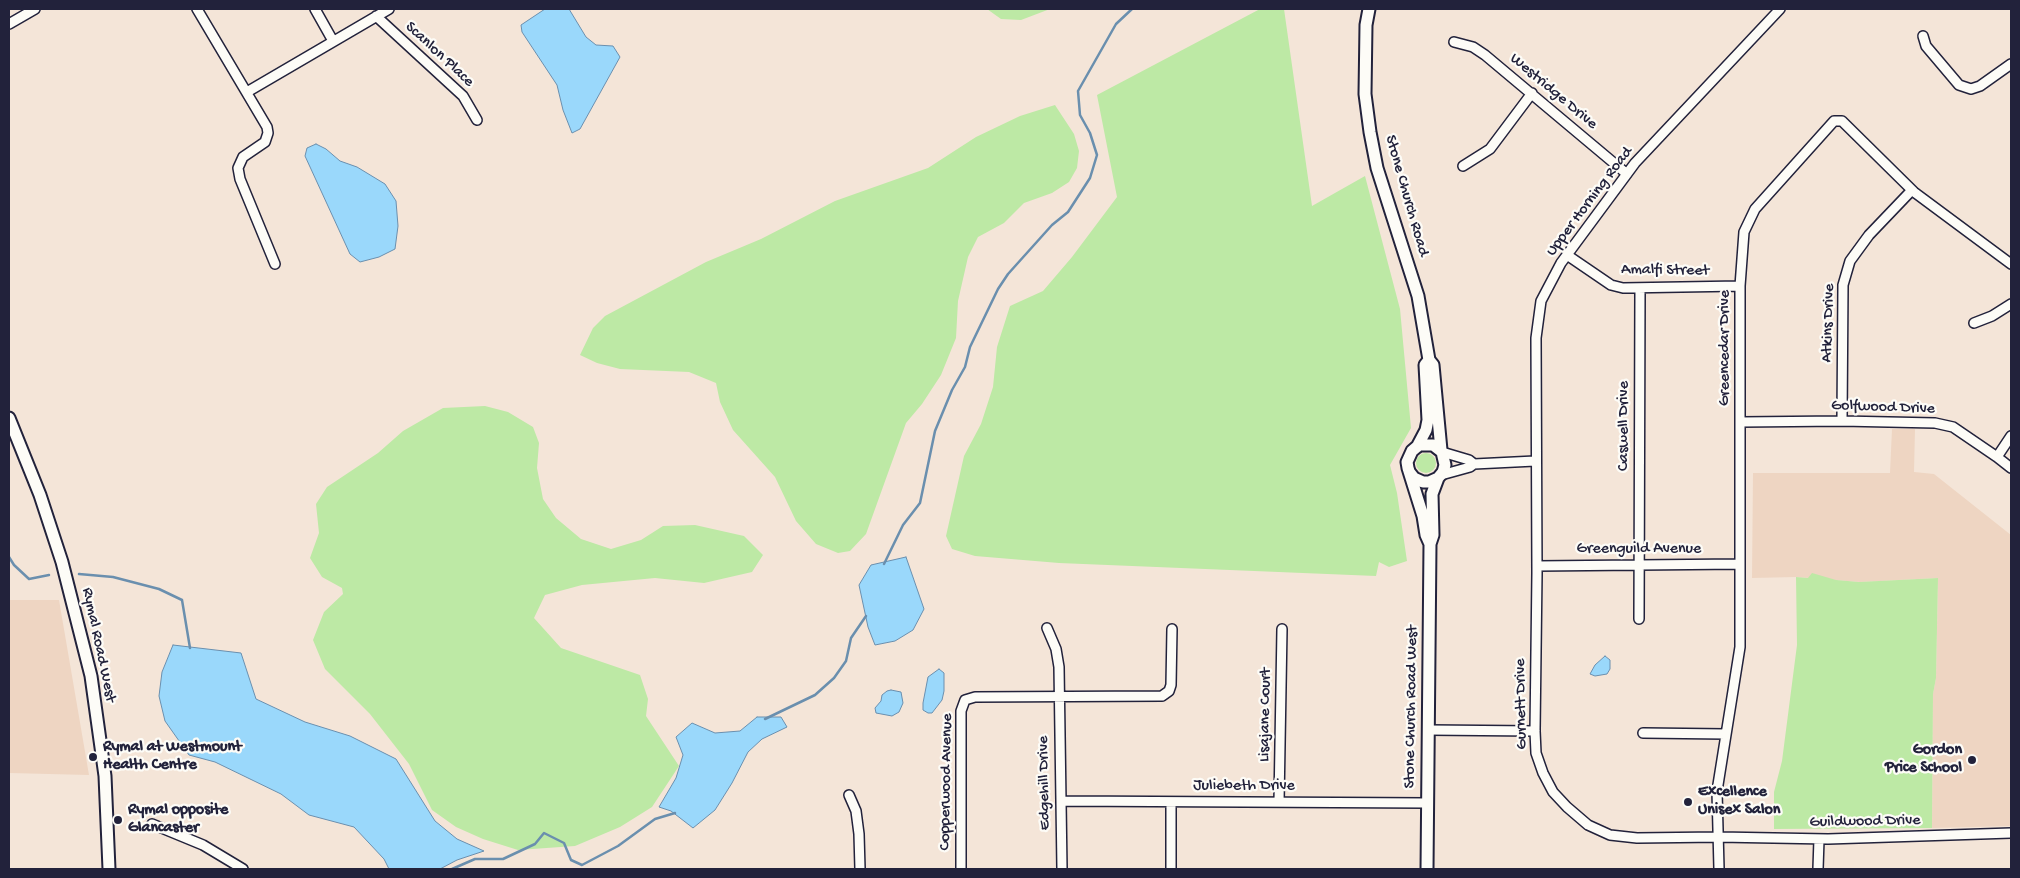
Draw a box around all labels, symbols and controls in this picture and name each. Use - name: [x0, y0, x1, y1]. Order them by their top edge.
- street label: Scanlon Place: [400, 18, 478, 92]
- street label: Westridge Drive: [1505, 50, 1601, 134]
- street label: Stone Church Road: [1380, 133, 1432, 259]
- street label: Upper Horning Road: [1543, 143, 1637, 261]
- street label: Amalfi Street: [1621, 261, 1709, 281]
- street label: Atkins Drive: [1818, 283, 1840, 363]
- street label: Greencedar Drive: [1716, 290, 1736, 406]
- street label: Caswell Drive: [1615, 381, 1635, 471]
- street label: Golfwood Drive: [1831, 397, 1935, 419]
- street label: Greenguild Avenue: [1577, 540, 1701, 560]
- street label: Rymal Road West: [76, 586, 120, 704]
- street label: Stone Church Road West: [1401, 625, 1423, 789]
- street label: Gurnett Drive: [1512, 658, 1532, 750]
- street label: Lisajane Court: [1256, 668, 1276, 762]
- street label: Copperwood Avenue: [936, 713, 958, 851]
- street label: Edgehill Drive: [1035, 736, 1055, 830]
- place label: Rymal at Westmount Health Centre: [103, 738, 242, 776]
- place label: Gordon Price School: [1885, 741, 1962, 779]
- marker: Rymal at Westmount Health Centre: [87, 751, 99, 763]
- marker: Gordon Price School: [1966, 754, 1978, 766]
- street label: Juliebeth Drive: [1193, 777, 1295, 797]
- place label: Excellence Unisex Salon: [1698, 783, 1780, 821]
- marker: Excellence Unisex Salon: [1682, 796, 1694, 808]
- place label: Rymal opposite Glancaster: [128, 801, 228, 839]
- street label: Guildwood Drive: [1809, 811, 1921, 833]
- marker: Rymal opposite Glancaster: [112, 814, 124, 826]

